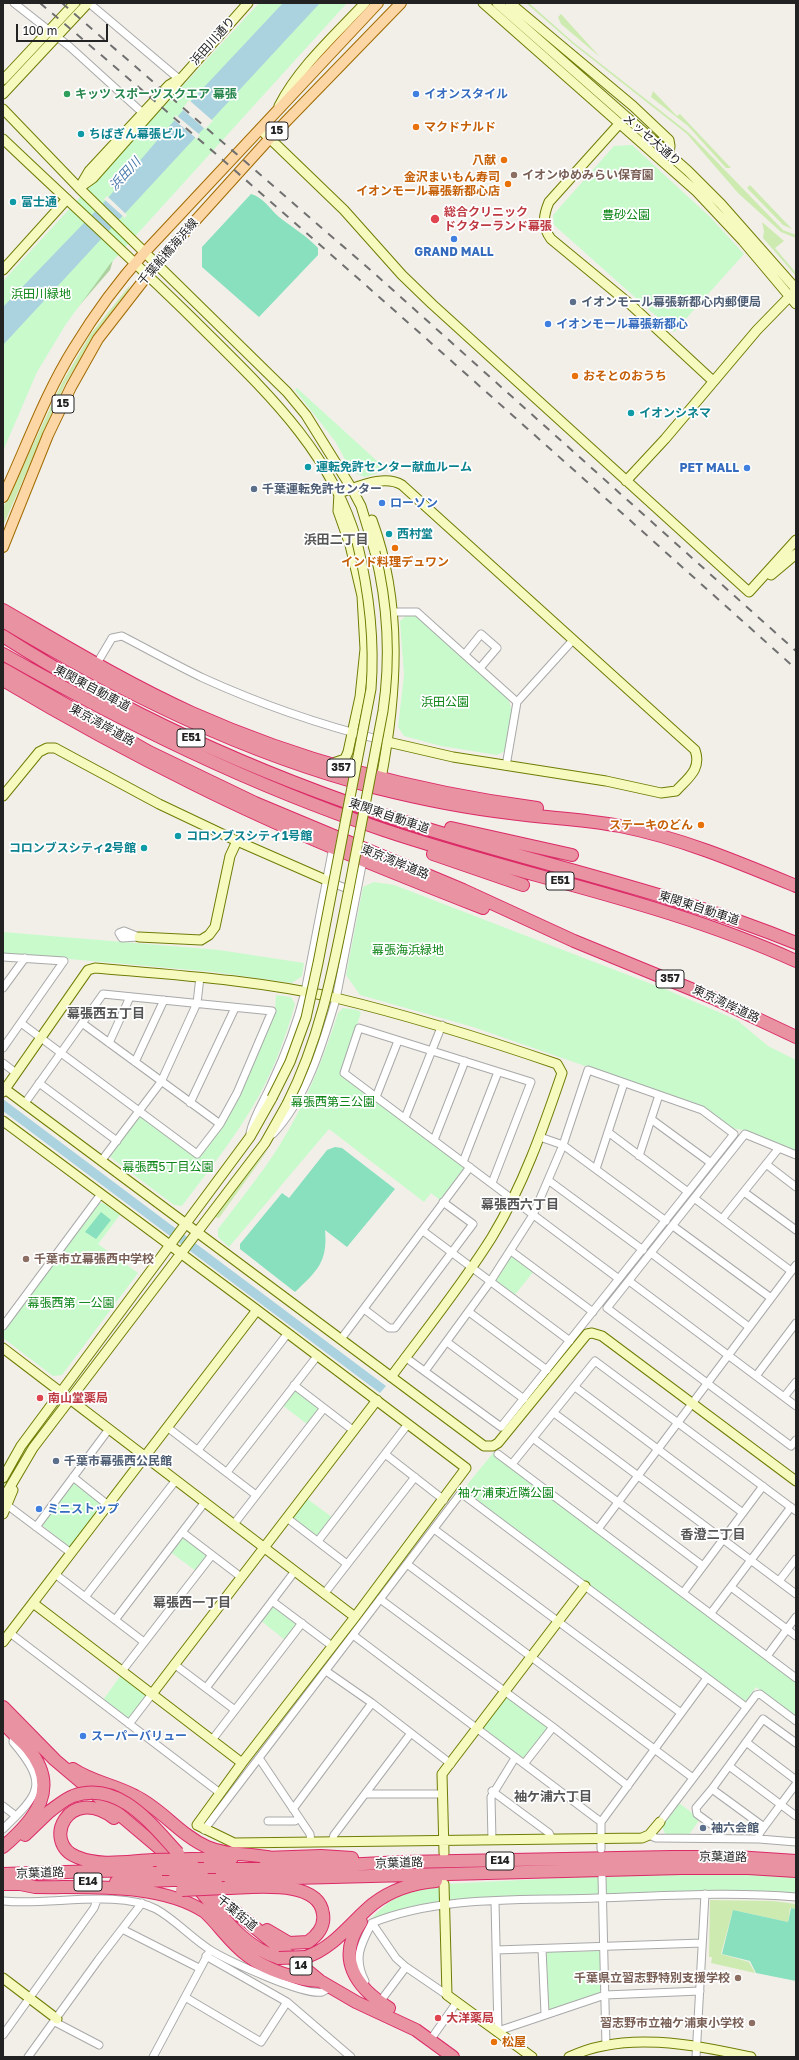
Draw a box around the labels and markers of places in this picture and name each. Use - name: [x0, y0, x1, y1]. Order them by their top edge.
- place label: キッツ スポーツスクエア 幕張: [75, 87, 237, 101]
- place label: イオンスタイル: [424, 87, 508, 101]
- marker: キッツ スポーツスクエア 幕張: [62, 89, 72, 99]
- marker: イオンスタイル: [411, 89, 421, 99]
- place label: マクドナルド: [424, 120, 496, 134]
- marker: マクドナルド: [411, 122, 421, 132]
- place label: ちばぎん幕張ビル: [89, 127, 185, 141]
- marker: ちばぎん幕張ビル: [76, 129, 86, 139]
- place label: 八献: [472, 153, 496, 167]
- marker: 八献: [499, 155, 509, 165]
- place label: イオンゆめみらい保育園: [522, 168, 654, 182]
- place label: 金沢まいもん寿司 イオンモール幕張新都心店: [356, 170, 500, 198]
- marker: イオンゆめみらい保育園: [509, 170, 519, 180]
- marker: 金沢まいもん寿司 イオンモール幕張新都心店: [503, 179, 513, 189]
- place label: 富士通: [21, 195, 57, 209]
- marker: 富士通: [8, 197, 18, 207]
- place label: 総合クリニック ドクターランド幕張: [444, 205, 552, 233]
- marker: 総合クリニック ドクターランド幕張: [429, 213, 441, 225]
- marker: GRAND MALL: [449, 234, 459, 244]
- place label: GRAND MALL: [414, 245, 494, 259]
- place label: イオンモール幕張新都心内郵便局: [581, 295, 761, 309]
- marker: イオンモール幕張新都心内郵便局: [568, 297, 578, 307]
- place label: イオンモール幕張新都心: [556, 317, 688, 331]
- marker: イオンモール幕張新都心: [543, 319, 553, 329]
- place label: おそとのおうち: [583, 369, 667, 383]
- marker: おそとのおうち: [570, 371, 580, 381]
- place label: イオンシネマ: [639, 406, 711, 420]
- marker: イオンシネマ: [626, 408, 636, 418]
- place label: 運転免許センター献血ルーム: [316, 460, 472, 474]
- place label: PET MALL: [680, 461, 739, 475]
- marker: 運転免許センター献血ルーム: [303, 462, 313, 472]
- marker: PET MALL: [742, 463, 752, 473]
- place label: 千葉運転免許センター: [262, 482, 382, 496]
- marker: 千葉運転免許センター: [249, 484, 259, 494]
- place label: ローソン: [390, 496, 438, 510]
- marker: ローソン: [377, 498, 387, 508]
- place label: 西村堂: [397, 527, 433, 541]
- marker: 西村堂: [384, 529, 394, 539]
- marker: インド料理デュワン: [390, 543, 400, 553]
- place label: インド料理デュワン: [341, 555, 449, 569]
- place label: ステーキのどん: [609, 818, 693, 832]
- marker: ステーキのどん: [696, 820, 706, 830]
- place label: コロンブスシティ1号館: [186, 829, 312, 843]
- marker: コロンブスシティ1号館: [173, 831, 183, 841]
- place label: コロンブスシティ2号館: [9, 841, 136, 855]
- marker: コロンブスシティ2号館: [139, 843, 149, 853]
- place label: 千葉市立幕張西中学校: [34, 1252, 154, 1266]
- marker: 千葉市立幕張西中学校: [21, 1254, 31, 1264]
- place label: 南山堂薬局: [48, 1391, 108, 1405]
- marker: 南山堂薬局: [35, 1393, 45, 1403]
- place label: 千葉市幕張西公民館: [64, 1454, 172, 1468]
- marker: 千葉市幕張西公民館: [51, 1456, 61, 1466]
- place label: ミニストップ: [47, 1502, 119, 1516]
- marker: ミニストップ: [34, 1504, 44, 1514]
- place label: スーパーバリュー: [91, 1729, 187, 1743]
- marker: スーパーバリュー: [78, 1731, 88, 1741]
- place label: 袖六会館: [711, 1821, 759, 1835]
- marker: 袖六会館: [698, 1823, 708, 1833]
- place label: 千葉県立習志野特別支援学校: [574, 1971, 730, 1985]
- marker: 千葉県立習志野特別支援学校: [733, 1973, 743, 1983]
- place label: 大洋薬局: [446, 2011, 494, 2025]
- marker: 大洋薬局: [433, 2013, 443, 2023]
- place label: 習志野市立袖ケ浦東小学校: [600, 2016, 744, 2030]
- marker: 習志野市立袖ケ浦東小学校: [747, 2018, 757, 2028]
- place label: 松屋: [502, 2035, 526, 2049]
- marker: 松屋: [489, 2037, 499, 2047]

